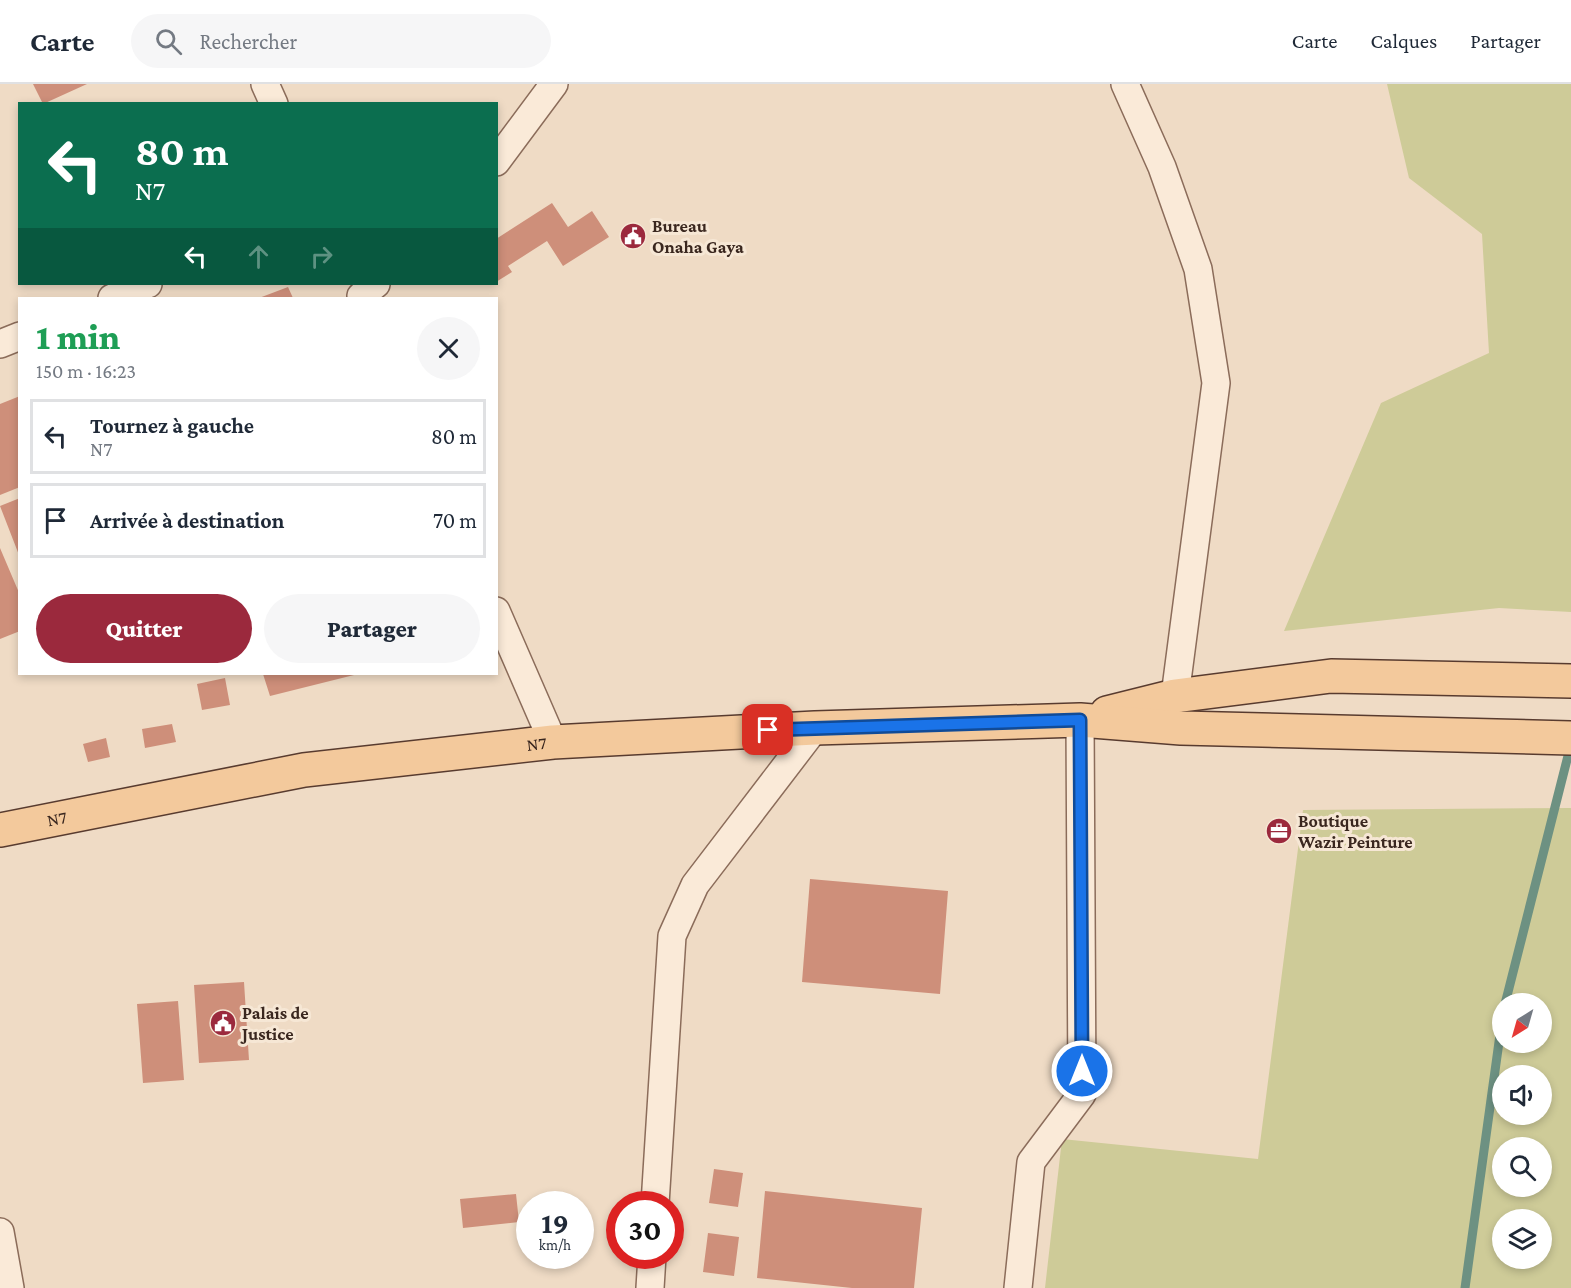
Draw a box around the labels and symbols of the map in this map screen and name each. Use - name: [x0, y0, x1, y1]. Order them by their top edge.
- place label: Bureau Onaha Gaya: [652, 216, 744, 257]
- public building icon: Bureau Onaha Gaya: [618, 221, 648, 251]
- pin: [742, 704, 793, 755]
- street label: N7: [526, 733, 548, 755]
- street label: N7: [45, 807, 69, 831]
- place label: Boutique Wazir Peinture: [1297, 811, 1413, 852]
- office icon: Boutique Wazir Peinture: [1264, 816, 1294, 846]
- north arrow: [1492, 993, 1552, 1053]
- place label: Palais de Justice: [240, 1003, 309, 1044]
- public building icon: Palais de Justice: [208, 1008, 238, 1038]
- position arrow: [1050, 1039, 1114, 1103]
- speed limit sign: 30: [606, 1191, 684, 1269]

